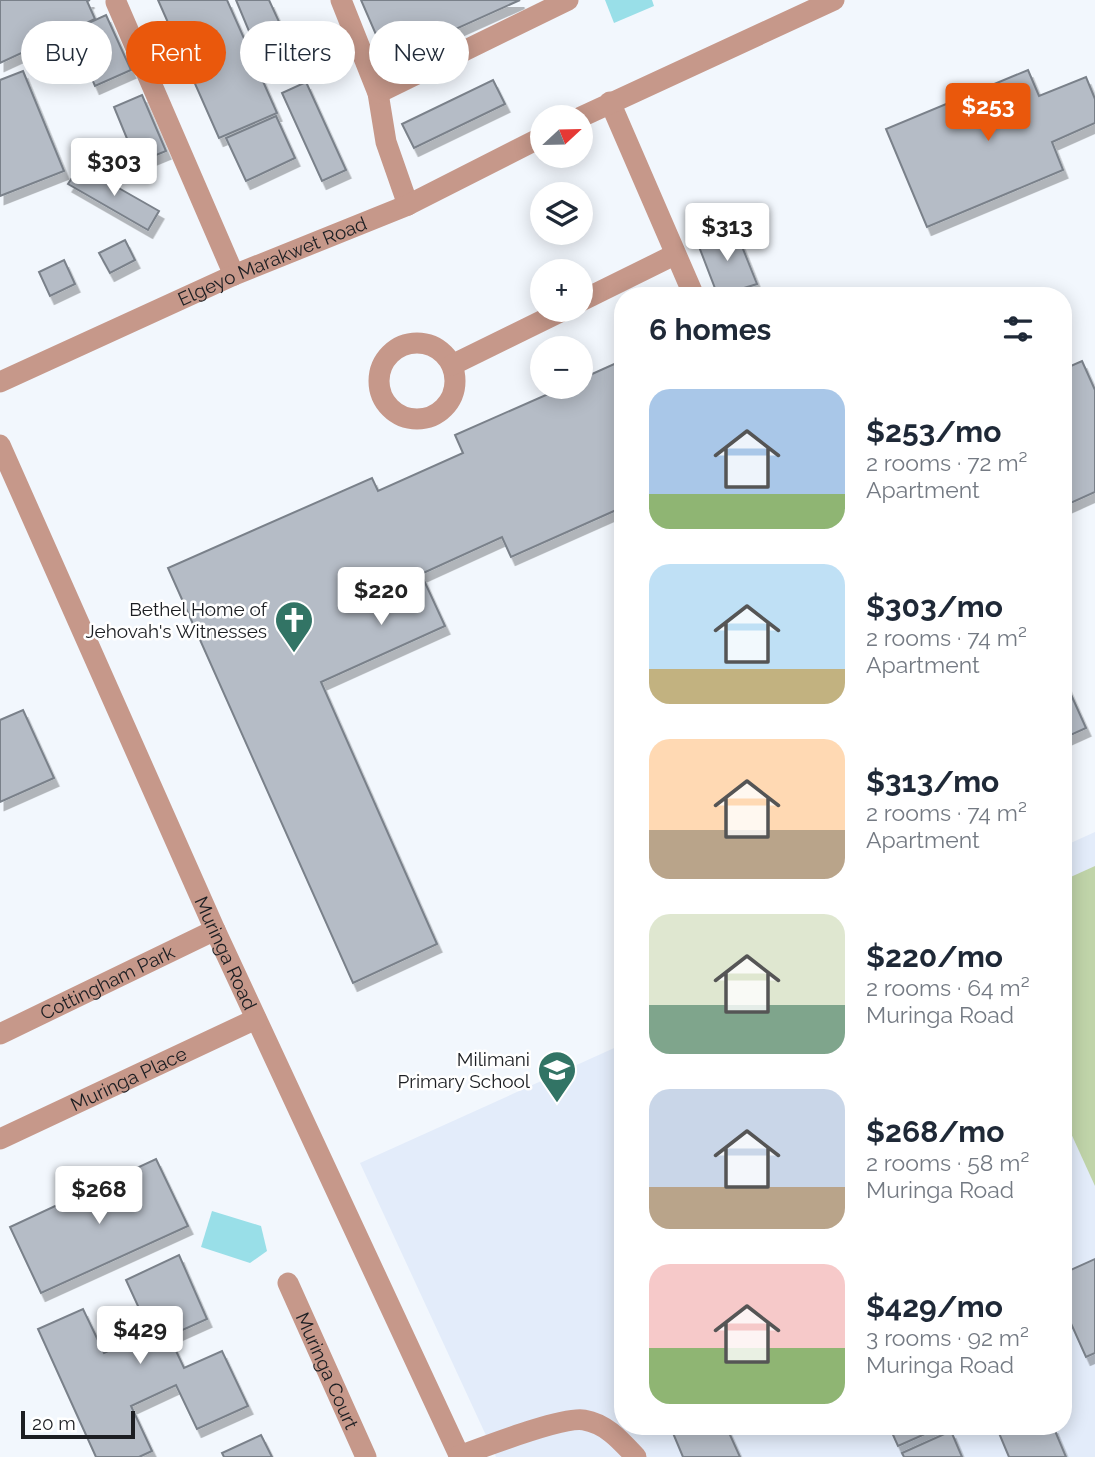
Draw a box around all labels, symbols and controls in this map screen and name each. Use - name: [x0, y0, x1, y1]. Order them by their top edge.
- chip: Buy: [21, 21, 112, 84]
- chip: Rent: [126, 21, 226, 84]
- chip: Filters: [240, 21, 355, 84]
- chip: New: [369, 21, 469, 84]
- pin: $253: [947, 83, 1029, 143]
- text: $253: [961, 92, 1015, 119]
- north arrow: [530, 105, 593, 168]
- map controls: [530, 105, 593, 399]
- pin: $303: [73, 138, 155, 198]
- text: $303: [87, 147, 141, 174]
- button: layers: [530, 182, 593, 245]
- pin: $313: [686, 204, 768, 263]
- street label: Elgeyo Marakwet Road: [174, 212, 370, 310]
- text: $313: [701, 212, 753, 239]
- button: +: [530, 259, 593, 322]
- icon: filters: [999, 310, 1037, 348]
- text: 6 homes: [649, 312, 771, 347]
- button: −: [530, 336, 593, 399]
- text: $253/mo: [866, 414, 1001, 449]
- icon: home: [705, 417, 789, 501]
- text: 2 rooms · 72 m²: [866, 449, 1027, 476]
- text: Apartment: [866, 476, 980, 503]
- pin: $220: [340, 568, 422, 627]
- text: $220: [354, 576, 408, 603]
- text: $303/mo: [866, 589, 1003, 624]
- icon: home: [705, 592, 789, 676]
- place label: Bethel Home of Jehovah's Witnesses: [86, 598, 268, 642]
- church icon: Bethel Home of Jehovah's Witnesses: [273, 599, 315, 654]
- text: 2 rooms · 74 m²: [866, 624, 1027, 651]
- text: Apartment: [866, 651, 980, 678]
- text: $313/mo: [866, 764, 999, 799]
- icon: home: [705, 767, 789, 851]
- text: 2 rooms · 74 m²: [866, 799, 1027, 826]
- text: Apartment: [866, 826, 980, 853]
- street label: Muringa Road: [190, 893, 262, 1013]
- text: $220/mo: [866, 939, 1003, 974]
- street label: Cottingham Park: [36, 940, 178, 1024]
- icon: home: [705, 942, 789, 1026]
- text: 2 rooms · 64 m²: [866, 974, 1030, 1001]
- text: Muringa Road: [866, 1001, 1014, 1028]
- street label: Muringa Place: [67, 1042, 190, 1115]
- place label: Milimani Primary School: [397, 1048, 531, 1092]
- school or university icon: Milimani Primary School: [536, 1049, 578, 1104]
- text: $268/mo: [866, 1114, 1004, 1149]
- icon: home: [705, 1117, 789, 1201]
- text: 2 rooms · 58 m²: [866, 1149, 1029, 1176]
- pin: $268: [58, 1166, 140, 1226]
- text: $268: [71, 1175, 127, 1202]
- text: Muringa Road: [866, 1176, 1014, 1203]
- text: $429/mo: [866, 1289, 1003, 1324]
- icon: home: [705, 1292, 789, 1376]
- pin: $429: [99, 1306, 181, 1366]
- street label: Muringa Court: [292, 1309, 363, 1433]
- text: $429: [113, 1315, 167, 1342]
- text: 3 rooms · 92 m²: [866, 1324, 1029, 1351]
- text: Muringa Road: [866, 1351, 1014, 1378]
- scale bar: [21, 1408, 135, 1440]
- text: 20 m: [32, 1412, 76, 1434]

